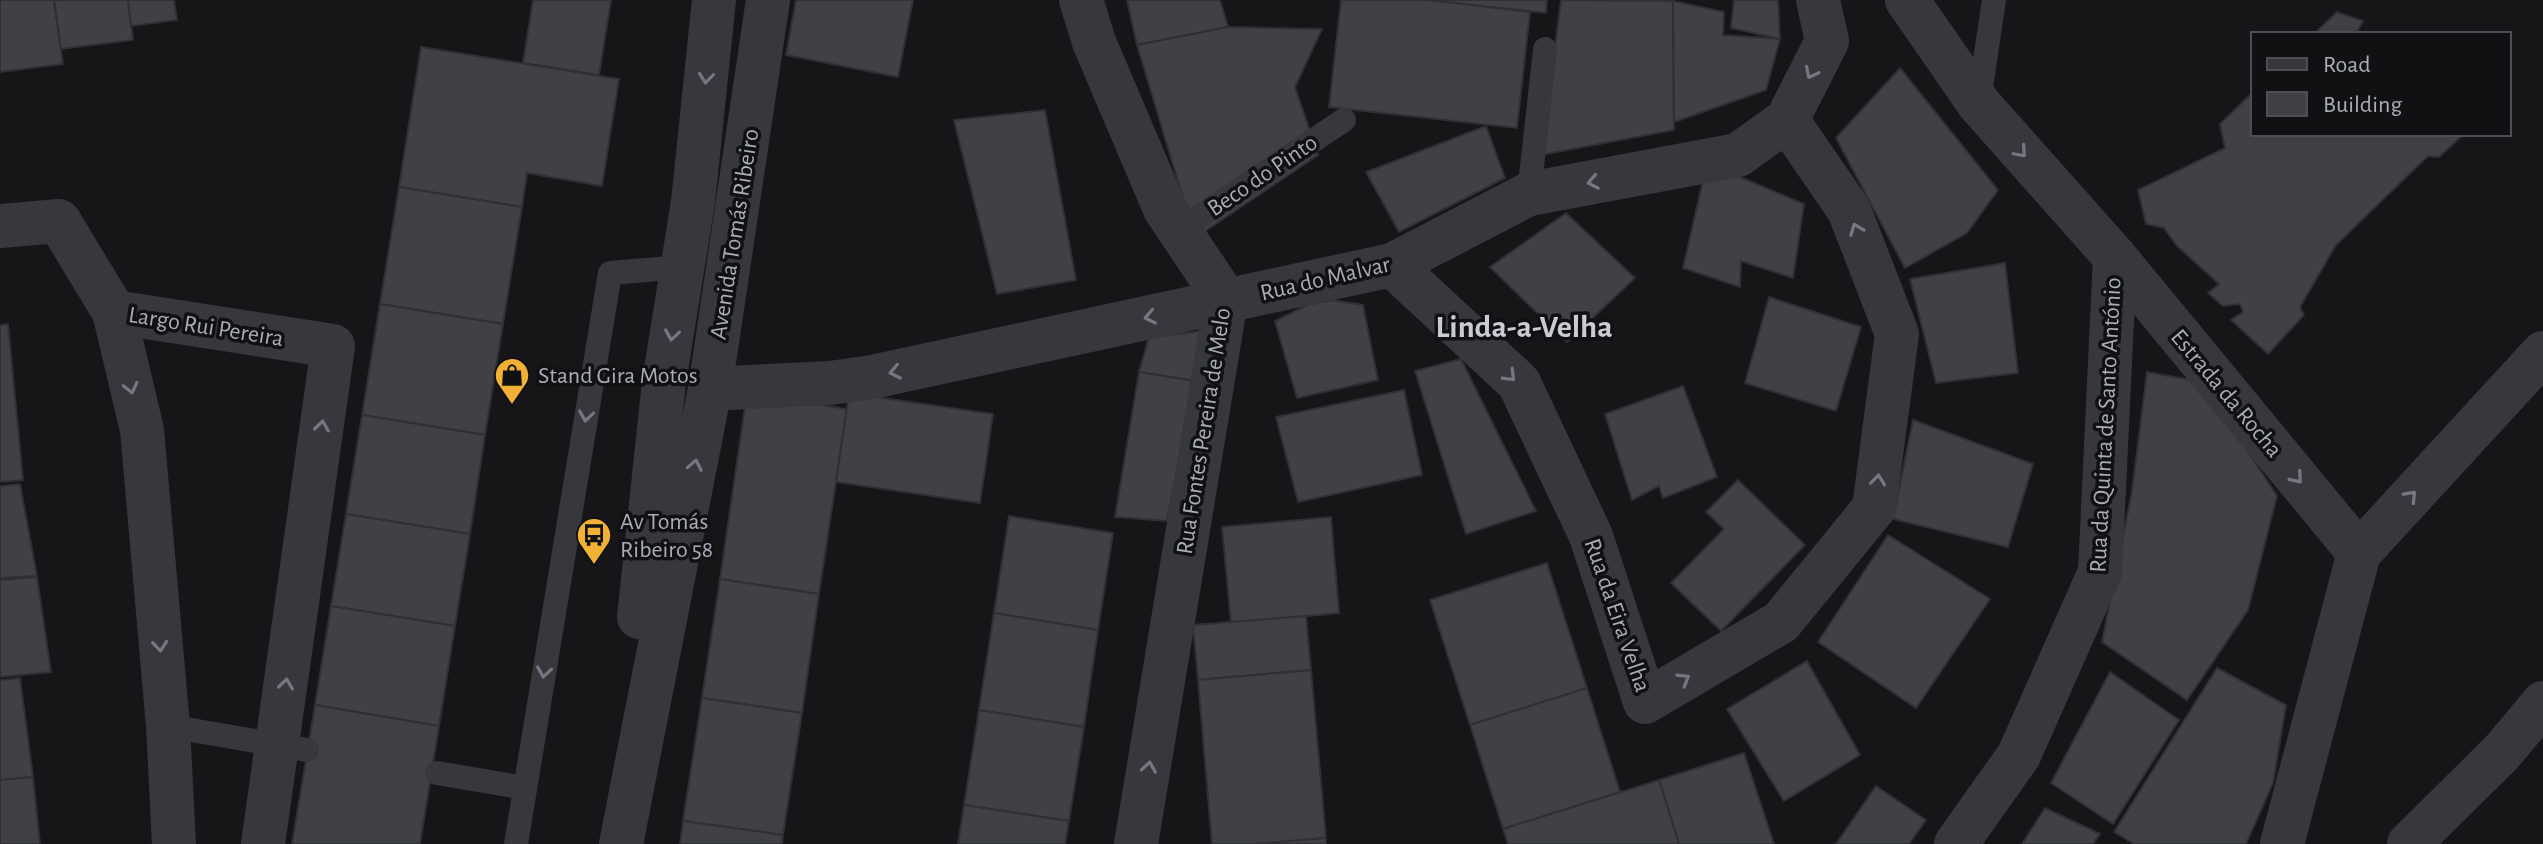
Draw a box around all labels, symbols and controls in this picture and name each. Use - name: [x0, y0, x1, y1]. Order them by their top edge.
- legend: [2251, 32, 2511, 136]
- text: Road: [2323, 53, 2371, 77]
- one-way arrow: [1805, 64, 1821, 79]
- one-way arrow: [698, 71, 715, 84]
- text: Building: [2323, 93, 2402, 117]
- street label: Avenida Tomás Ribeiro: [707, 127, 763, 341]
- street label: Beco do Pinto: [1203, 130, 1322, 221]
- one-way arrow: [2011, 142, 2026, 157]
- one-way arrow: [1587, 173, 1601, 190]
- one-way arrow: [1849, 223, 1866, 237]
- street label: Rua do Malvar: [1258, 252, 1393, 306]
- street label: Rua da Quinta de Santo António: [2086, 277, 2126, 573]
- street label: Largo Rui Pereira: [127, 303, 285, 351]
- street label: Rua Fontes Pereira de Melo: [1173, 306, 1235, 556]
- one-way arrow: [1143, 308, 1157, 325]
- district label: Linda-a-Velha: [1435, 311, 1613, 343]
- street label: Estrada da Rocha: [2166, 325, 2286, 462]
- one-way arrow: [664, 328, 681, 342]
- shop icon: Stand Gira Motos: [493, 356, 531, 406]
- one-way arrow: [889, 363, 903, 380]
- place label: Stand Gira Motos: [538, 364, 698, 388]
- one-way arrow: [1501, 366, 1515, 381]
- one-way arrow: [122, 380, 139, 394]
- one-way arrow: [579, 409, 596, 423]
- one-way arrow: [313, 419, 330, 432]
- one-way arrow: [686, 459, 703, 472]
- one-way arrow: [2287, 469, 2302, 484]
- one-way arrow: [1869, 473, 1886, 486]
- one-way arrow: [2402, 490, 2416, 505]
- place label: Av Tomás Ribeiro 58: [620, 510, 713, 562]
- bus stop icon: Av Tomás Ribeiro 58: [575, 516, 613, 566]
- street label: Rua da Eira Velha: [1580, 535, 1655, 695]
- one-way arrow: [152, 640, 169, 653]
- one-way arrow: [536, 666, 553, 679]
- one-way arrow: [1675, 673, 1690, 689]
- one-way arrow: [277, 677, 294, 690]
- one-way arrow: [1140, 760, 1157, 774]

